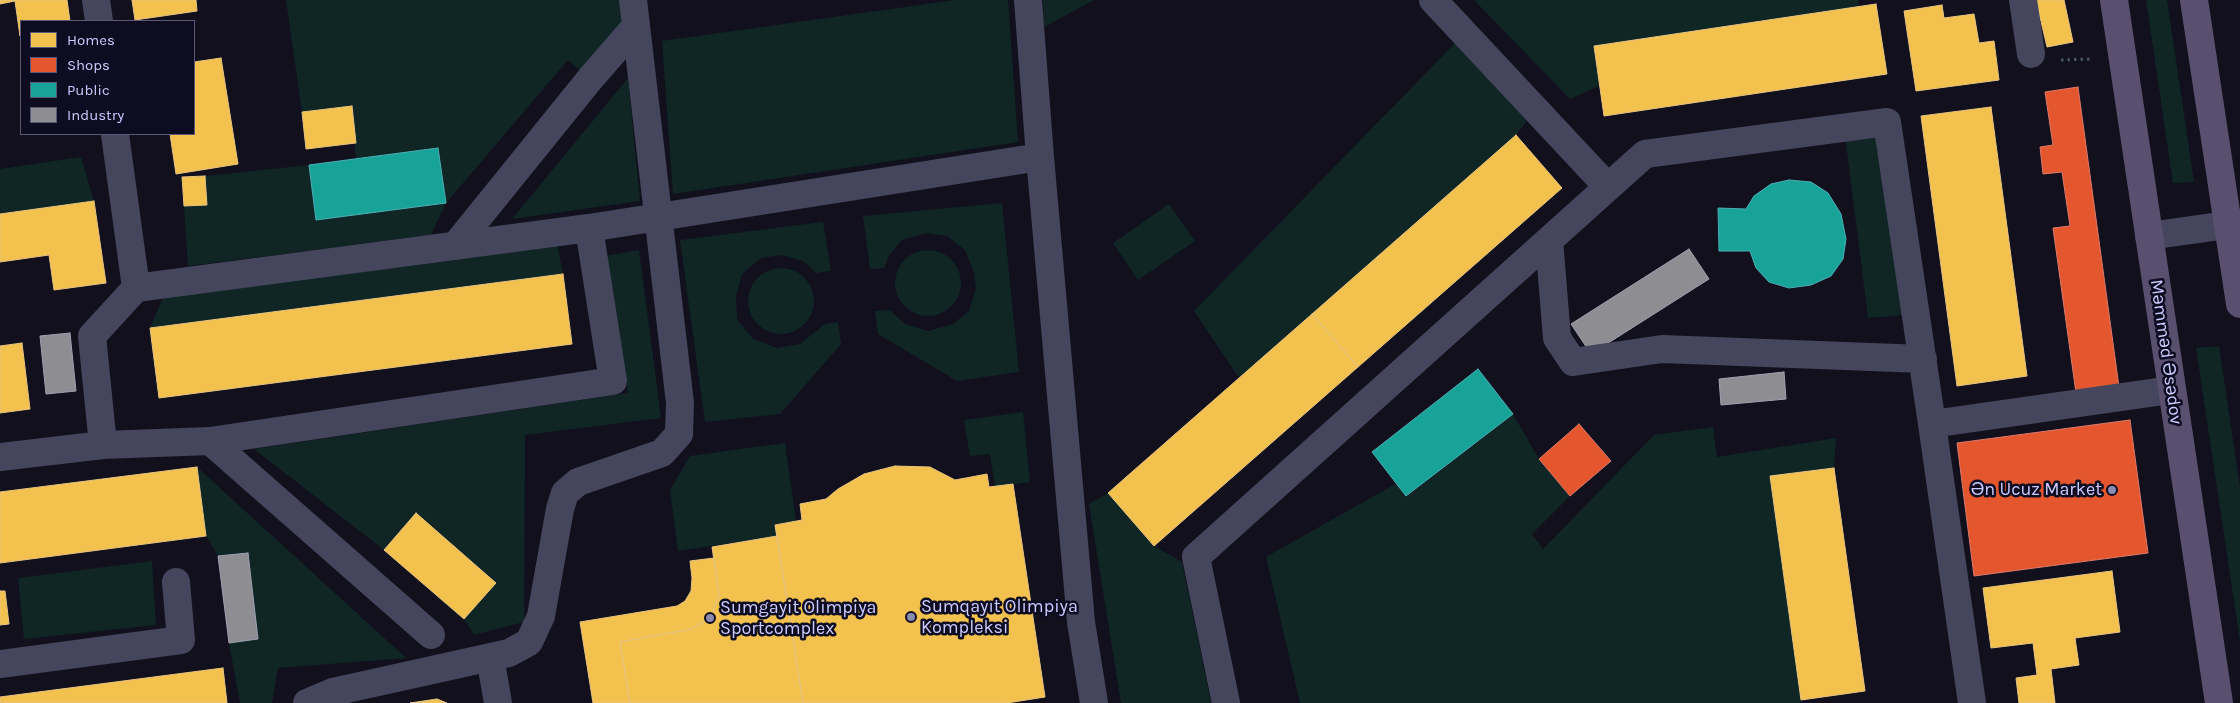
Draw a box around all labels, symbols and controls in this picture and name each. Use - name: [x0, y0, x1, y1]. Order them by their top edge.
- legend: [20, 20, 195, 135]
- text: Homes: [67, 31, 115, 49]
- text: Shops: [67, 56, 110, 74]
- text: Public: [67, 81, 110, 99]
- text: Industry: [67, 106, 124, 124]
- street label: Məmməd Əsədov: [2145, 278, 2187, 426]
- place label: Ən Ucuz Market: [1971, 479, 2102, 501]
- marker: Ən Ucuz Market: [2106, 484, 2118, 496]
- place label: Sumqayıt Olimpiya Kompleksi: [921, 596, 1078, 638]
- place label: Sumgayit Olimpiya Sportcomplex: [720, 597, 877, 640]
- marker: Sumqayıt Olimpiya Kompleksi: [905, 611, 917, 623]
- marker: Sumgayit Olimpiya Sportcomplex: [704, 612, 716, 624]

